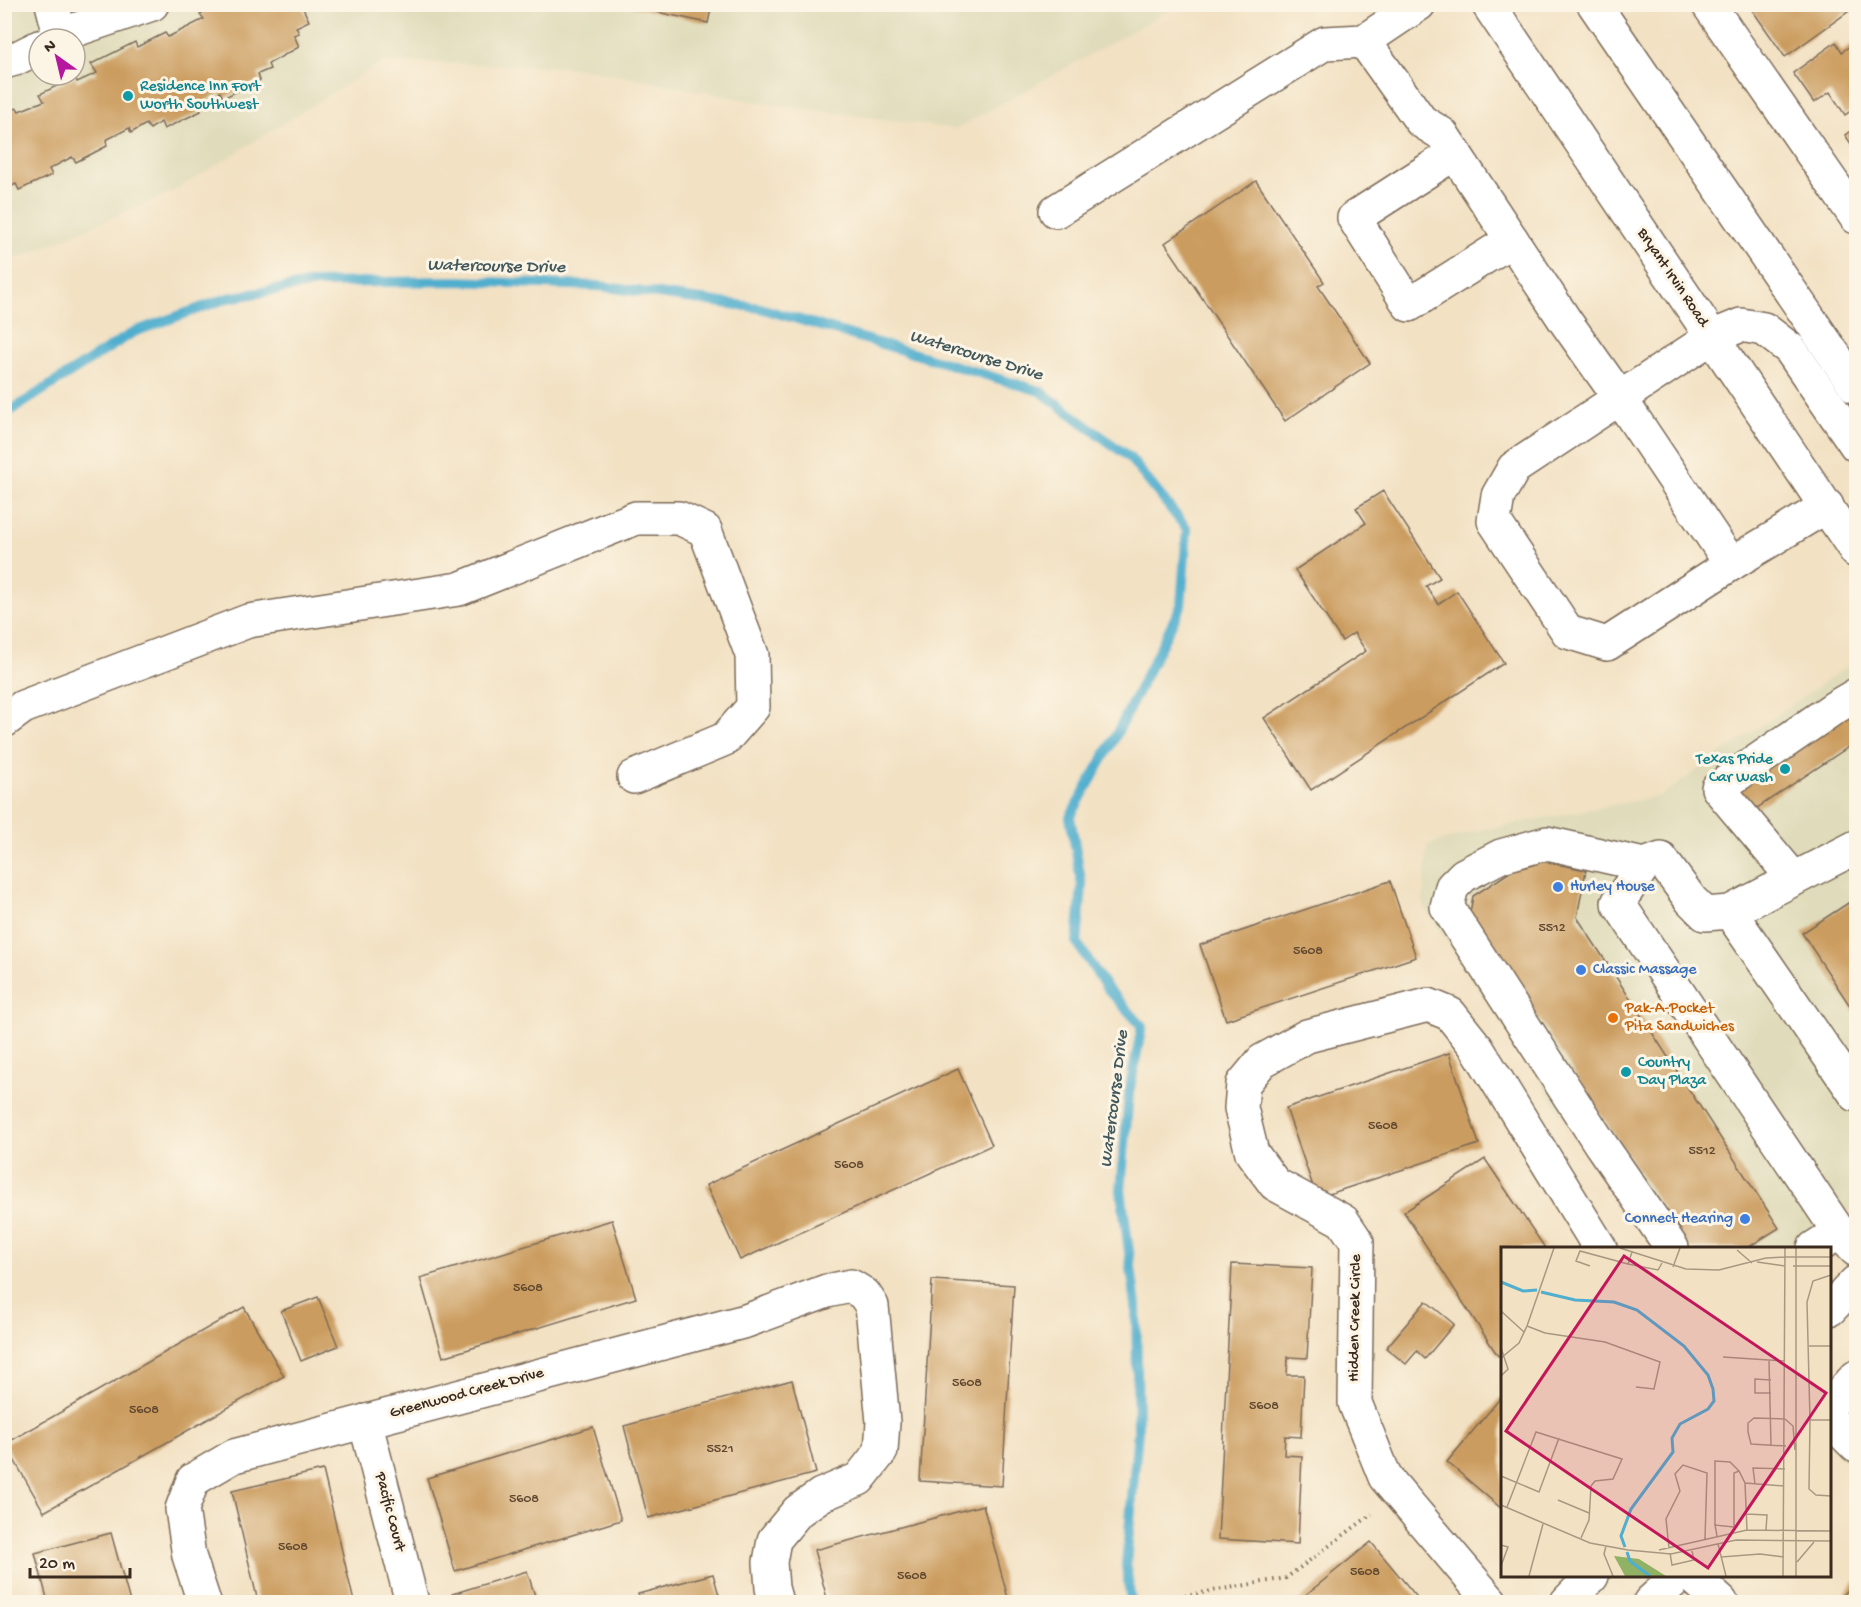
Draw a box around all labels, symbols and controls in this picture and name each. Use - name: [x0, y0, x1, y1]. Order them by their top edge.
- north arrow: [27, 27, 87, 87]
- text: N: [41, 36, 61, 58]
- place label: Residence Inn Fort Worth Southwest: [140, 78, 262, 115]
- marker: Residence Inn Fort Worth Southwest: [121, 89, 135, 103]
- street label: Bryant Irvin Road: [1631, 224, 1713, 332]
- water label: Watercourse Drive: [427, 255, 566, 279]
- water label: Watercourse Drive: [907, 326, 1046, 386]
- place label: Texas Pride Car Wash: [1695, 751, 1774, 788]
- marker: Texas Pride Car Wash: [1778, 762, 1792, 776]
- place label: Hurley House: [1570, 878, 1656, 897]
- marker: Hurley House: [1551, 880, 1565, 894]
- house number: 5512: [1538, 920, 1566, 937]
- house number: 5608: [1293, 943, 1323, 960]
- place label: Classic Massage: [1593, 961, 1697, 980]
- marker: Classic Massage: [1574, 963, 1588, 977]
- place label: Pak-A-Pocket Pita Sandwiches: [1624, 1000, 1735, 1037]
- marker: Pak-A-Pocket Pita Sandwiches: [1606, 1011, 1620, 1025]
- water label: Watercourse Drive: [1096, 1029, 1134, 1169]
- place label: Country Day Plaza: [1637, 1054, 1707, 1091]
- marker: Country Day Plaza: [1619, 1065, 1633, 1079]
- house number: 5608: [1368, 1118, 1398, 1135]
- house number: 5512: [1688, 1143, 1716, 1160]
- house number: 5608: [834, 1157, 864, 1174]
- place label: Connect Hearing: [1625, 1210, 1733, 1229]
- marker: Connect Hearing: [1738, 1212, 1752, 1226]
- inset map: [1501, 1247, 1831, 1577]
- street label: Hidden Creek Circle: [1345, 1253, 1367, 1382]
- house number: 5608: [513, 1280, 543, 1297]
- street label: Greenwood Creek Drive: [388, 1364, 547, 1424]
- house number: 5608: [952, 1375, 982, 1392]
- house number: 5608: [1249, 1398, 1279, 1415]
- house number: 5608: [129, 1402, 159, 1419]
- house number: 5521: [706, 1441, 734, 1458]
- street label: Pacific Court: [369, 1470, 409, 1555]
- house number: 5608: [509, 1491, 539, 1508]
- house number: 5608: [278, 1539, 308, 1556]
- scale bar: [30, 1541, 130, 1579]
- text: 20 m: [39, 1554, 75, 1575]
- house number: 5608: [1350, 1564, 1380, 1581]
- house number: 5608: [897, 1568, 927, 1585]

